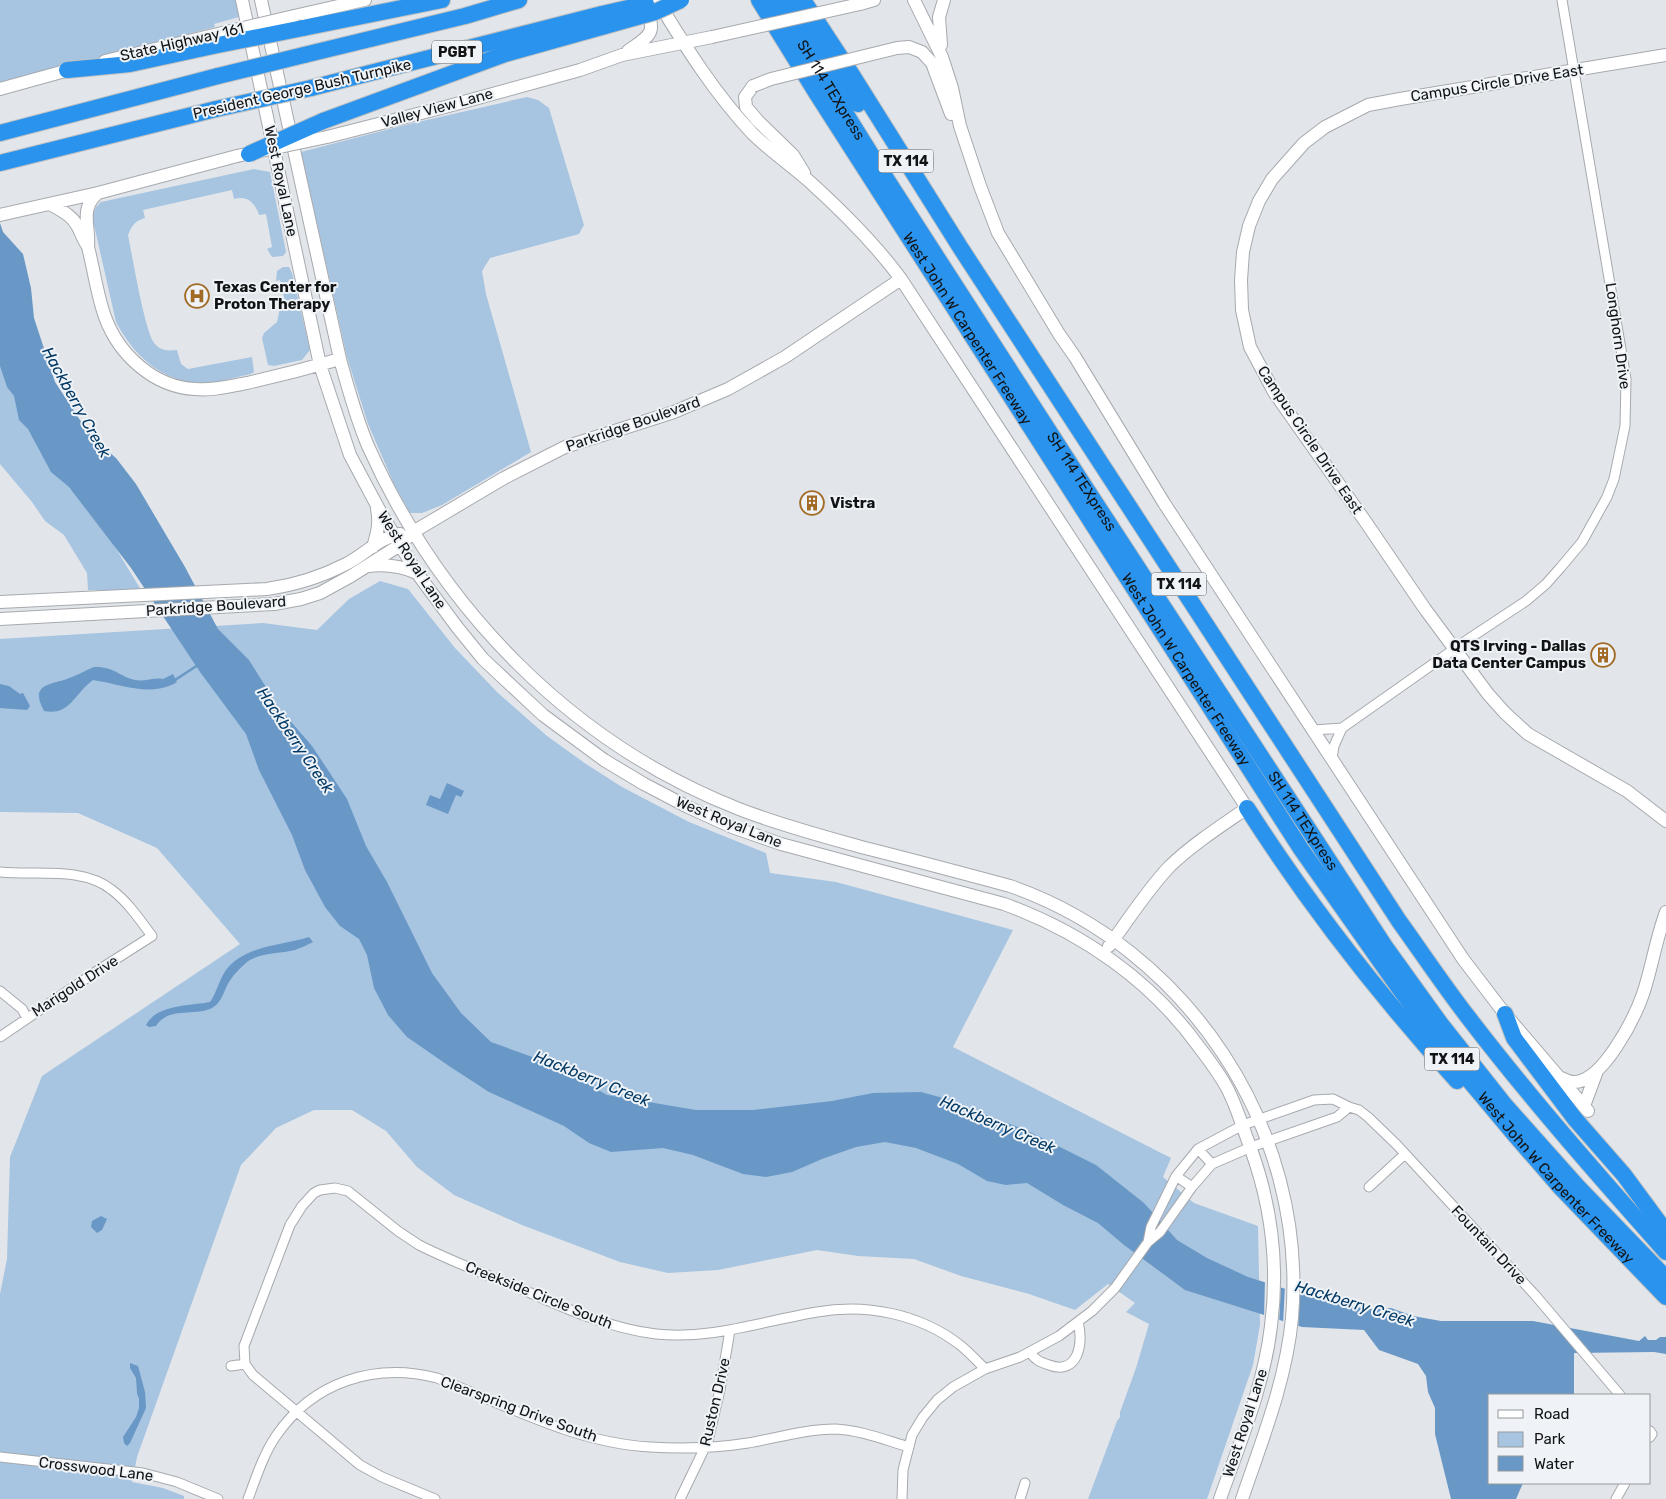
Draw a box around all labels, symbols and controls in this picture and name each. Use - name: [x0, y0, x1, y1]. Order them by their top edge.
- street label: State Highway 161: [118, 19, 246, 65]
- street label: SH 114 TEXpress: [793, 37, 869, 144]
- road number: PGBT: [432, 41, 482, 64]
- street label: President George Bush Turnpike: [191, 55, 413, 123]
- street label: Campus Circle Drive East: [1409, 60, 1585, 106]
- street label: Valley View Lane: [379, 84, 495, 132]
- street label: West Royal Lane: [260, 124, 302, 238]
- road number: TX 114: [878, 150, 934, 172]
- street label: West John W Carpenter Freeway: [899, 229, 1036, 428]
- place label: Texas Center for Proton Therapy: [214, 278, 337, 313]
- street label: Longhorn Drive: [1602, 282, 1634, 390]
- hospital icon: Texas Center for Proton Therapy: [184, 283, 210, 309]
- water label: Hackberry Creek: [38, 344, 115, 462]
- street label: Campus Circle Drive East: [1254, 363, 1366, 518]
- street label: Parkridge Boulevard: [564, 393, 702, 455]
- street label: SH 114 TEXpress: [1043, 429, 1121, 535]
- building icon: Vistra: [799, 490, 825, 516]
- place label: Vistra: [830, 494, 875, 512]
- street label: West Royal Lane: [374, 508, 450, 612]
- street label: West John W Carpenter Freeway: [1118, 570, 1254, 769]
- road number: TX 114: [1152, 572, 1206, 596]
- street label: Parkridge Boulevard: [145, 592, 287, 620]
- place label: QTS Irving - Dallas Data Center Campus: [1432, 637, 1586, 672]
- building icon: QTS Irving - Dallas Data Center Campus: [1590, 642, 1616, 668]
- water label: Hackberry Creek: [253, 684, 338, 798]
- street label: SH 114 TEXpress: [1264, 768, 1342, 874]
- street label: West Royal Lane: [673, 792, 785, 852]
- street label: Marigold Drive: [28, 951, 122, 1021]
- water label: Hackberry Creek: [531, 1046, 653, 1111]
- road number: TX 114: [1424, 1048, 1480, 1070]
- street label: West John W Carpenter Freeway: [1474, 1088, 1638, 1268]
- water label: Hackberry Creek: [937, 1092, 1059, 1158]
- street label: Fountain Drive: [1448, 1202, 1530, 1288]
- street label: Creekside Circle South: [463, 1257, 615, 1333]
- water label: Hackberry Creek: [1293, 1276, 1418, 1331]
- street label: Ruston Drive: [696, 1356, 734, 1448]
- street label: West Royal Lane: [1219, 1366, 1271, 1480]
- street label: Clearspring Drive South: [438, 1372, 600, 1446]
- legend: [1488, 1394, 1651, 1484]
- text: Road: [1534, 1405, 1570, 1423]
- text: Park: [1534, 1430, 1565, 1448]
- street label: Crosswood Lane: [38, 1453, 154, 1485]
- text: Water: [1534, 1455, 1574, 1473]

